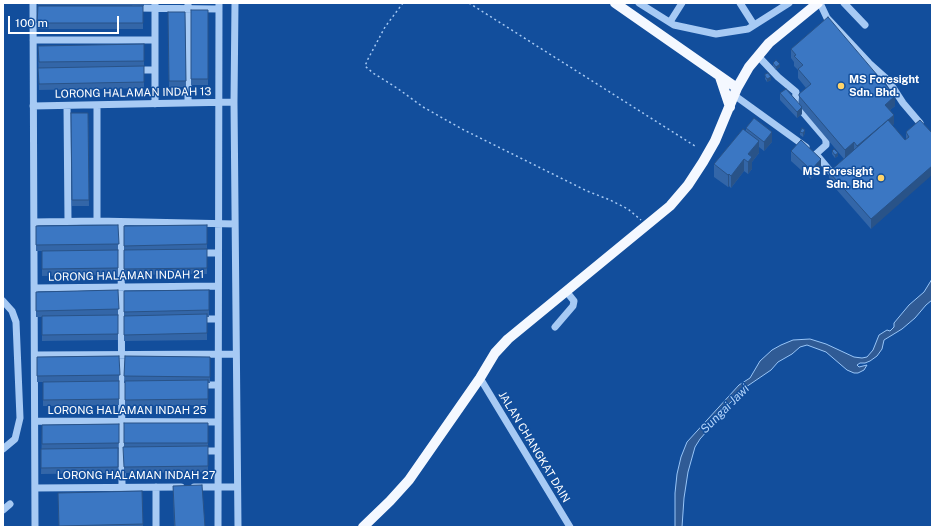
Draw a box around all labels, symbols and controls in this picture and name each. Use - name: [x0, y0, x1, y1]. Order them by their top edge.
- scale bar: [10, 8, 121, 34]
- text: 100 m: [15, 16, 48, 30]
- place label: MS Foresight Sdn. Bhd.: [849, 73, 919, 99]
- marker: MS Foresight Sdn. Bhd.: [836, 81, 846, 91]
- street label: LORONG HALAMAN INDAH 13: [55, 85, 211, 101]
- place label: MS Foresight Sdn. Bhd: [803, 165, 873, 191]
- marker: MS Foresight Sdn. Bhd: [876, 173, 886, 183]
- street label: LORONG HALAMAN INDAH 21: [48, 268, 204, 284]
- water label: Sungai Jawi: [698, 382, 752, 436]
- street label: JALAN CHANGKAT DAIN: [496, 389, 572, 505]
- street label: LORONG HALAMAN INDAH 25: [48, 404, 206, 418]
- street label: LORONG HALAMAN INDAH 27: [57, 469, 215, 483]

